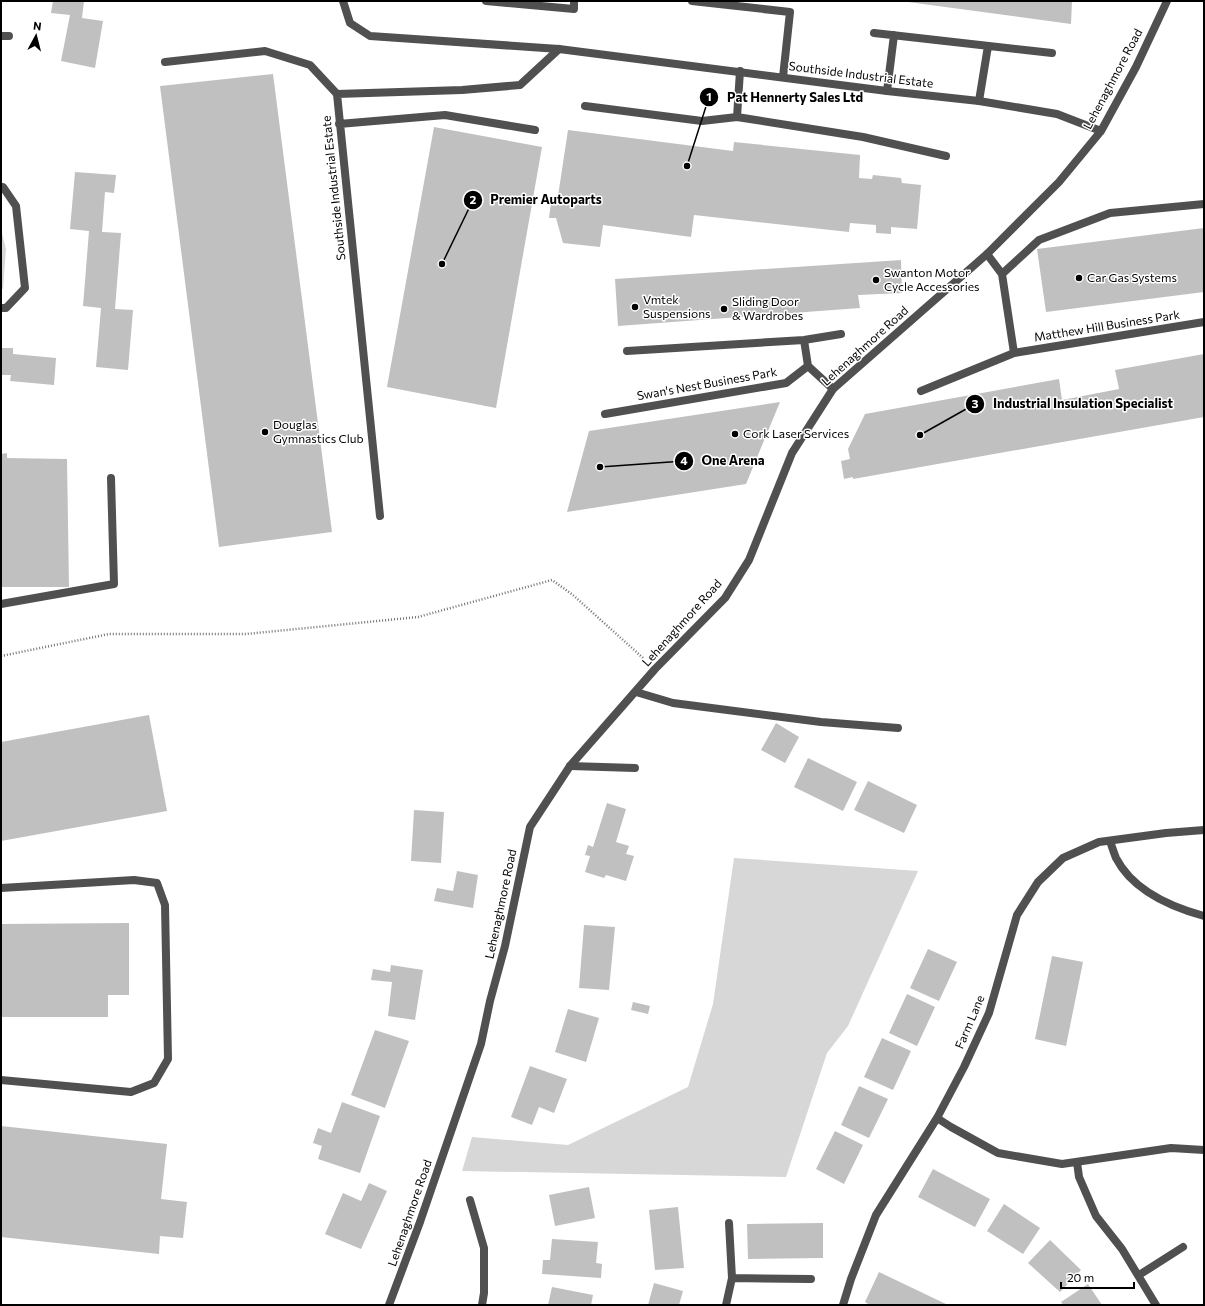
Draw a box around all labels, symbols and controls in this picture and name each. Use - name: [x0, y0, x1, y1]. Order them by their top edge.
- north arrow: [16, 16, 56, 56]
- text: N: [32, 19, 42, 33]
- street label: Lehenaghmore Road: [1080, 26, 1145, 131]
- street label: Southside Industrial Estate: [788, 58, 934, 90]
- callout: Pat Hennerty Sales Ltd: [699, 85, 871, 110]
- text: 1: [706, 89, 712, 103]
- text: Pat Hennerty Sales Ltd: [727, 89, 863, 105]
- street label: Southside Industrial Estate: [318, 115, 348, 261]
- callout: Premier Autoparts: [463, 187, 610, 212]
- text: Premier Autoparts: [490, 191, 602, 207]
- text: 2: [470, 192, 477, 206]
- place label: Swanton Motor Cycle Accessories: [884, 265, 980, 293]
- place label: Car Gas Systems: [1087, 270, 1177, 284]
- marker: Car Gas Systems: [1074, 273, 1084, 283]
- marker: Swanton Motor Cycle Accessories: [871, 275, 881, 285]
- place label: Vmtek Suspensions: [643, 292, 711, 320]
- place label: Sliding Door & Wardrobes: [732, 294, 803, 322]
- marker: Vmtek Suspensions: [630, 302, 640, 312]
- street label: Lehenaghmore Road: [818, 303, 911, 388]
- marker: Sliding Door & Wardrobes: [719, 304, 729, 314]
- street label: Matthew Hill Business Park: [1033, 306, 1181, 343]
- street label: Swan's Nest Business Park: [636, 364, 779, 402]
- callout: Industrial Insulation Specialist: [965, 391, 1181, 416]
- text: Industrial Insulation Specialist: [993, 395, 1174, 411]
- text: 3: [972, 396, 979, 410]
- place label: Douglas Gymnastics Club: [273, 417, 364, 445]
- place label: Cork Laser Services: [743, 426, 849, 440]
- marker: Douglas Gymnastics Club: [260, 427, 270, 437]
- marker: Cork Laser Services: [730, 429, 740, 439]
- callout: One Arena: [674, 448, 773, 473]
- text: One Arena: [701, 452, 765, 468]
- text: 4: [680, 453, 688, 467]
- street label: Lehenaghmore Road: [639, 576, 724, 669]
- street label: Lehenaghmore Road: [482, 848, 519, 960]
- street label: Farm Lane: [952, 993, 987, 1051]
- street label: Lehenaghmore Road: [384, 1157, 434, 1268]
- scale bar: [1061, 1264, 1134, 1290]
- text: 20 m: [1067, 1270, 1094, 1284]

